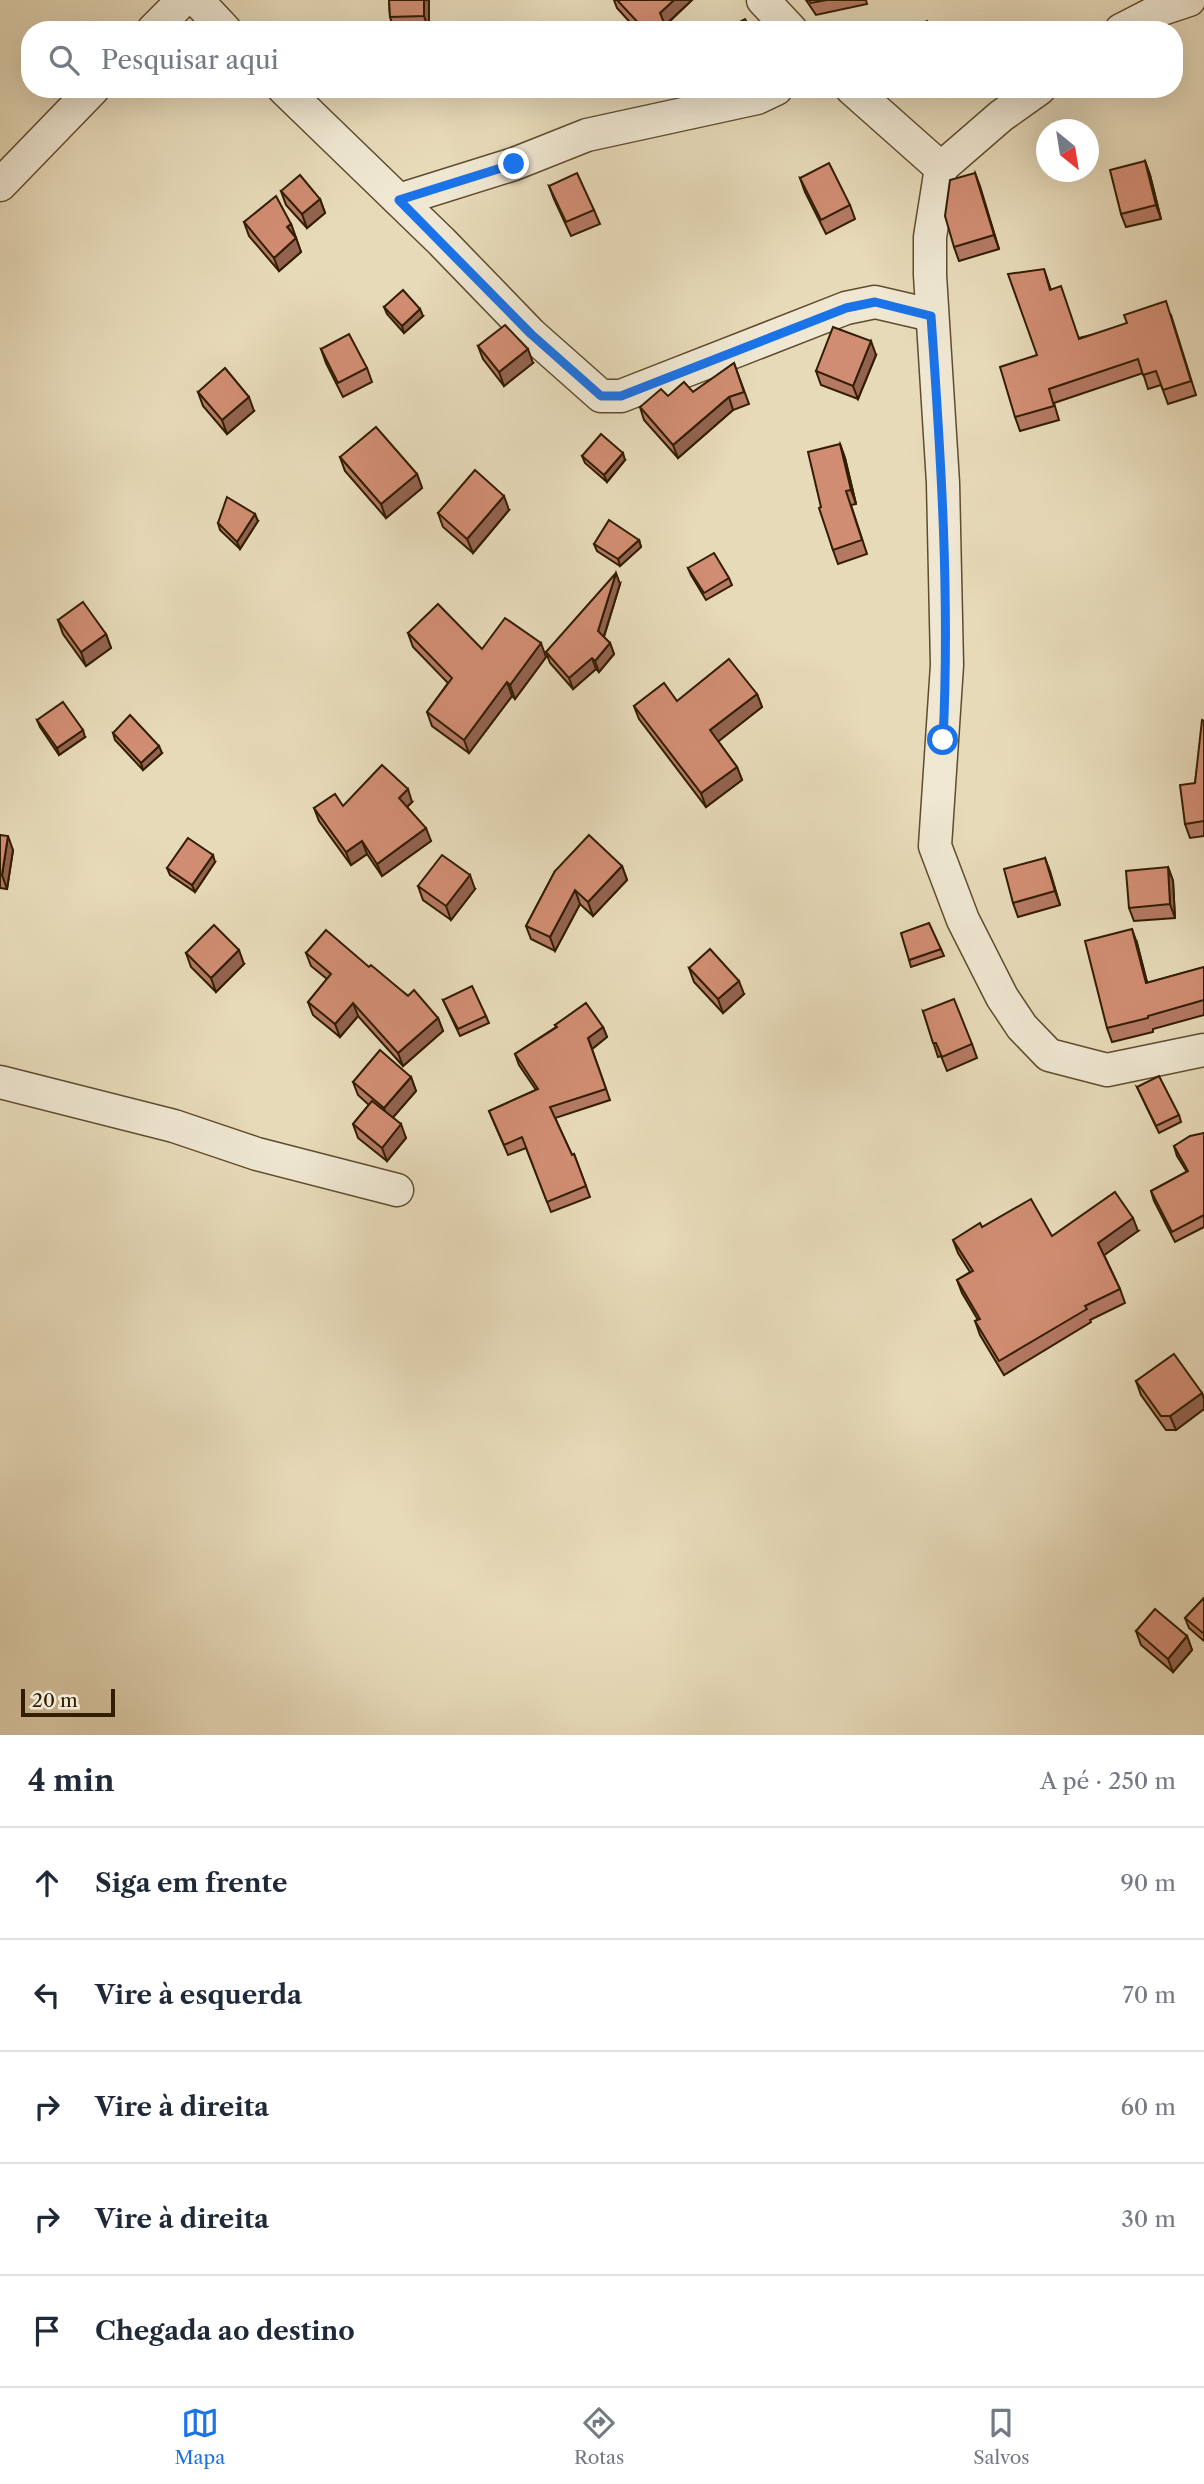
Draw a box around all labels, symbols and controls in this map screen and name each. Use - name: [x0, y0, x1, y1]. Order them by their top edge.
- search box: [21, 21, 1183, 98]
- icon: search: [45, 41, 83, 79]
- text: Pesquisar aqui: [101, 44, 279, 76]
- north arrow: [1036, 119, 1099, 182]
- route end: [498, 148, 529, 179]
- route start: [927, 724, 958, 755]
- scale bar: [21, 1686, 116, 1718]
- text: 20 m: [32, 1689, 78, 1712]
- text: 4 min: [28, 1762, 114, 1799]
- text: A pé · 250 m: [1040, 1767, 1176, 1795]
- icon: ahead: [28, 1864, 66, 1902]
- text: Siga em frente: [95, 1867, 288, 1899]
- text: 90 m: [1120, 1869, 1176, 1897]
- icon: left: [28, 1976, 66, 2014]
- text: Vire à esquerda: [95, 1979, 302, 2011]
- text: 70 m: [1123, 1981, 1176, 2009]
- icon: right: [28, 2088, 66, 2126]
- text: Vire à direita: [95, 2091, 269, 2123]
- text: 60 m: [1120, 2093, 1176, 2121]
- icon: right: [28, 2200, 66, 2238]
- text: Vire à direita: [95, 2203, 269, 2235]
- text: 30 m: [1121, 2205, 1176, 2233]
- icon: arrive: [28, 2312, 66, 2350]
- text: Chegada ao destino: [95, 2315, 355, 2347]
- tab: Mapa: [174, 2404, 225, 2469]
- tab: Rotas: [574, 2404, 624, 2469]
- tab: Salvos: [973, 2404, 1030, 2469]

